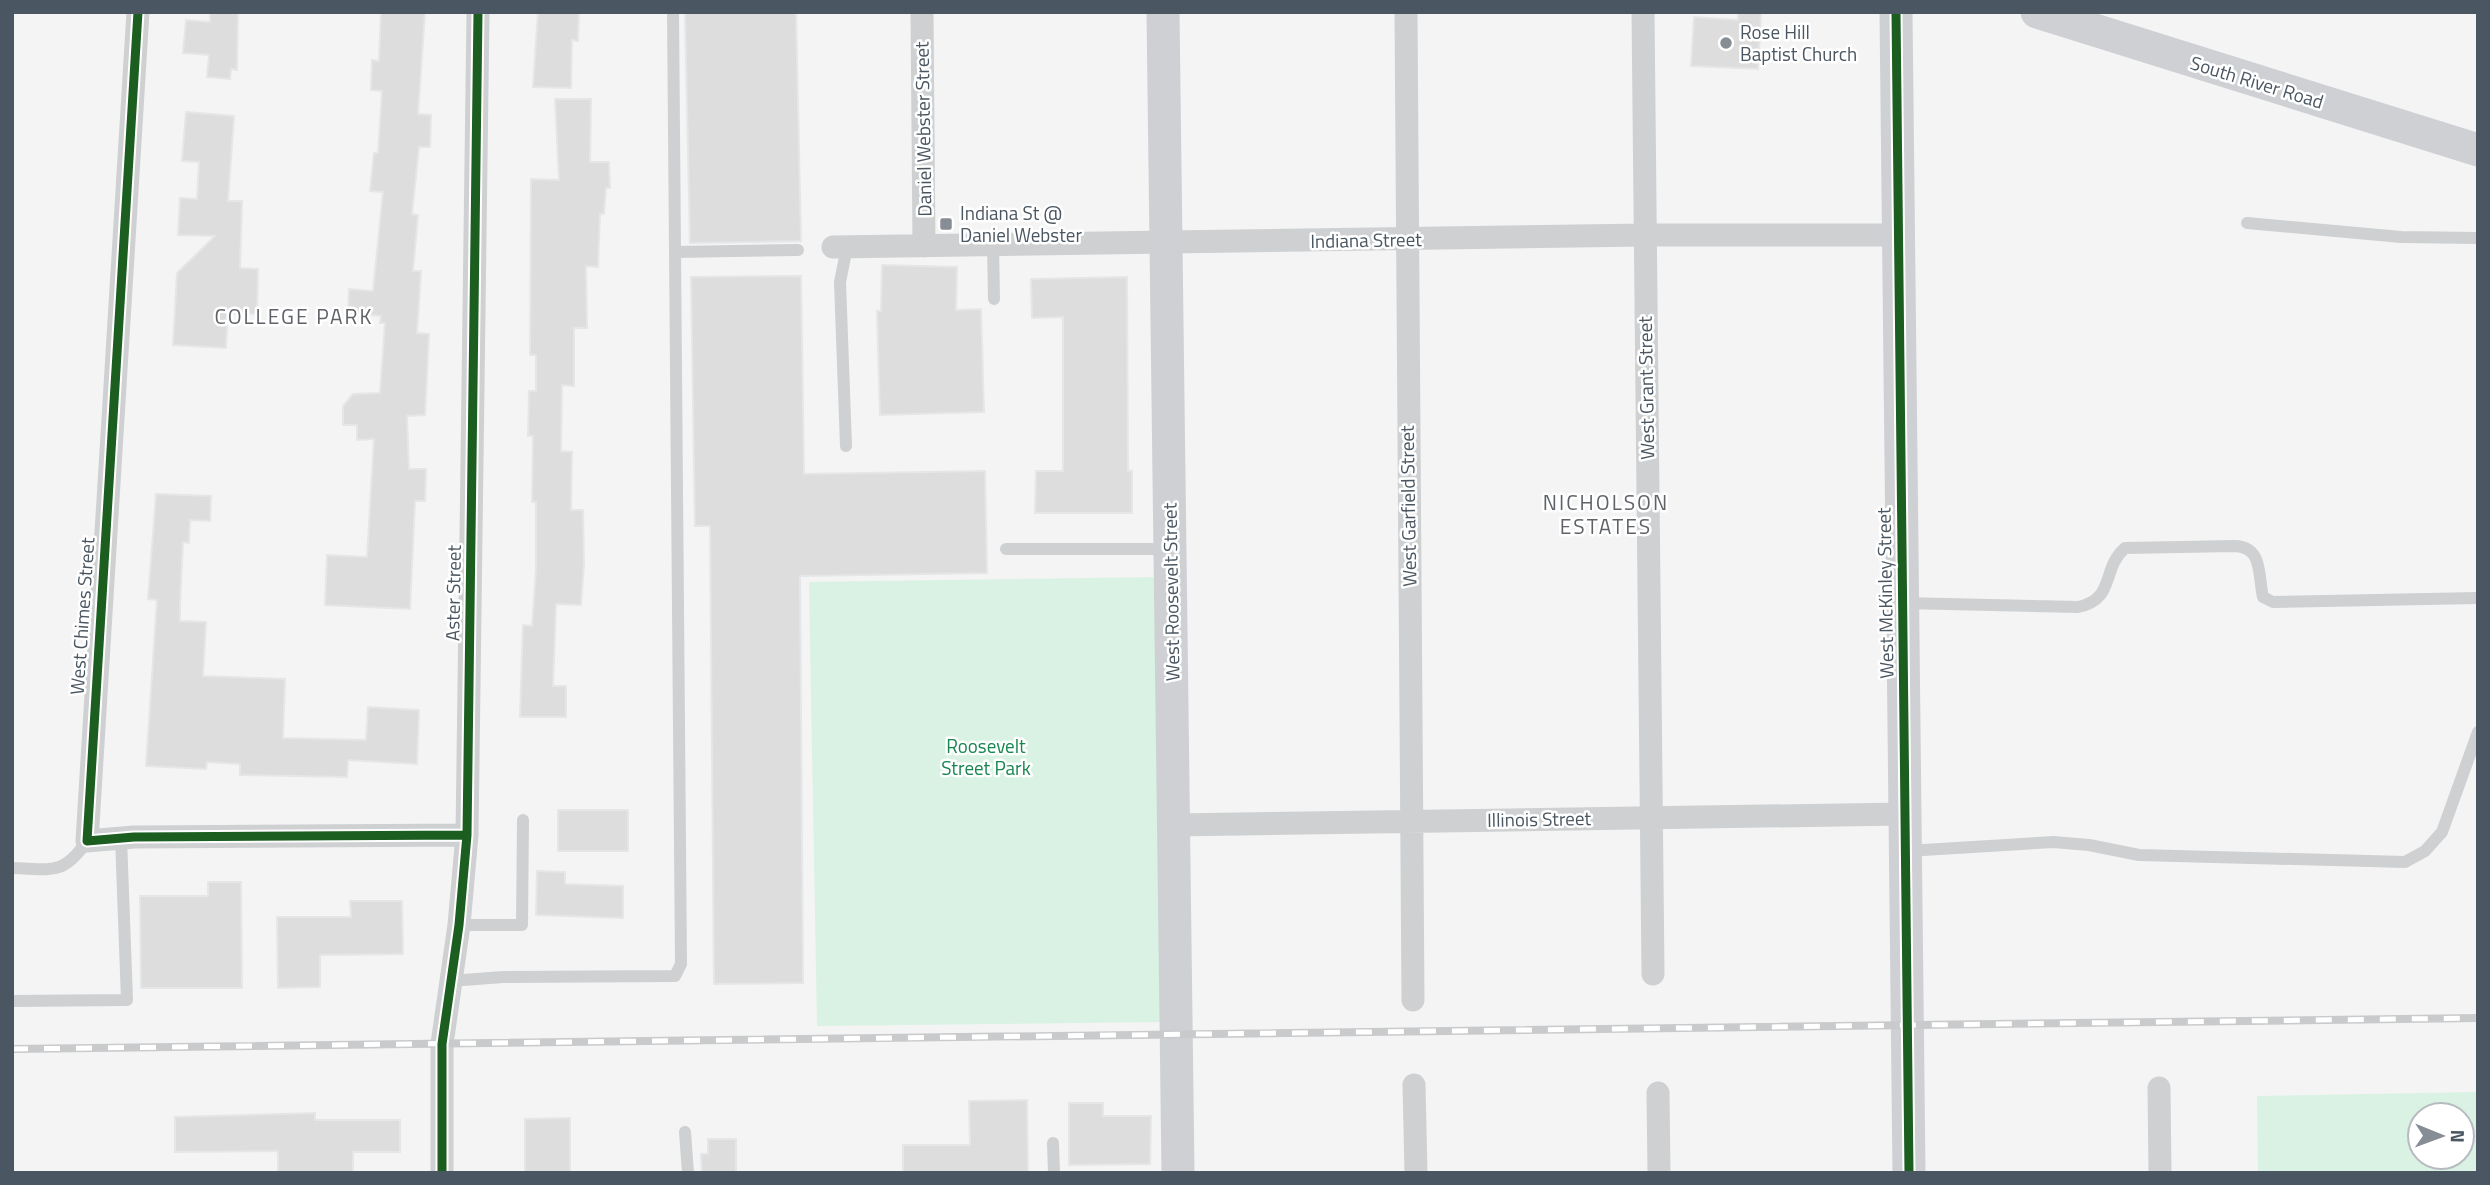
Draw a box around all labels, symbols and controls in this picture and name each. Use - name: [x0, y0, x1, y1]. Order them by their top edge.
- place label: Rose Hill Baptist Church: [1740, 17, 1857, 68]
- marker: Rose Hill Baptist Church: [1718, 35, 1734, 51]
- street label: Daniel Webster Street: [906, 41, 939, 217]
- street label: South River Road: [2187, 48, 2327, 116]
- place label: Indiana St @ Daniel Webster: [960, 198, 1082, 249]
- marker: Indiana St @ Daniel Webster: [938, 216, 954, 232]
- street label: Indiana Street: [1310, 224, 1422, 255]
- district label: COLLEGE PARK: [215, 300, 374, 332]
- street label: West Grant Street: [1630, 316, 1661, 460]
- street label: West Garfield Street: [1392, 425, 1423, 587]
- district label: NICHOLSON ESTATES: [1543, 486, 1669, 542]
- street label: West Roosevelt Street: [1154, 502, 1187, 681]
- street label: West McKinley Street: [1869, 507, 1900, 679]
- street label: West Chimes Street: [62, 536, 101, 696]
- street label: Aster Street: [437, 544, 468, 641]
- park label: Roosevelt Street Park: [941, 731, 1031, 782]
- street label: Illinois Street: [1487, 803, 1592, 834]
- north arrow: [2406, 1101, 2476, 1171]
- text: N: [2444, 1129, 2473, 1143]

